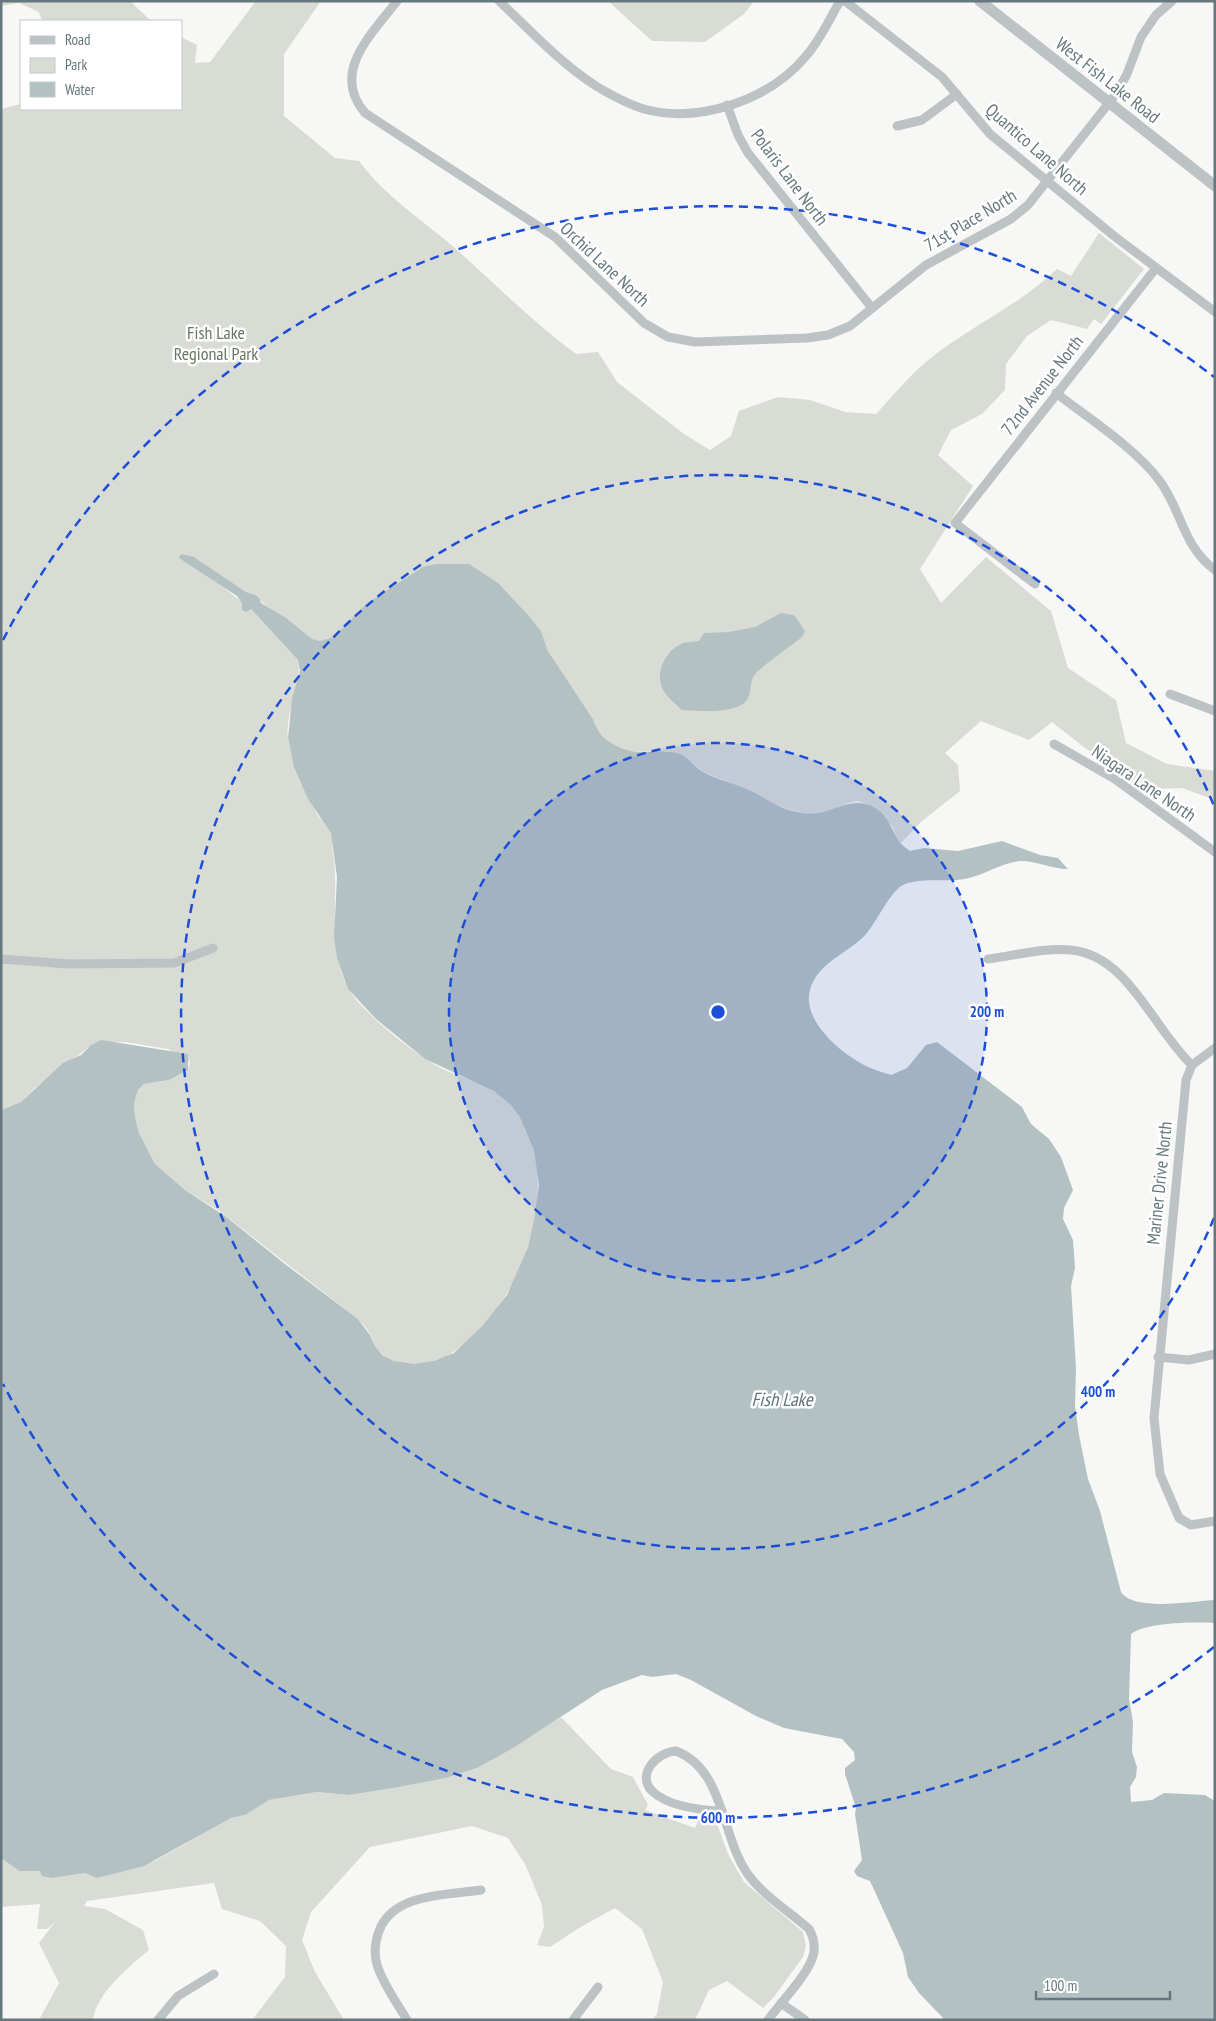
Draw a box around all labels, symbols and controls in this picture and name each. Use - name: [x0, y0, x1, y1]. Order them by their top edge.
- legend: [20, 20, 182, 110]
- text: Road: [65, 30, 91, 49]
- street label: West Fish Lake Road: [1051, 32, 1165, 128]
- text: Park: [65, 55, 87, 74]
- text: Water: [65, 80, 96, 99]
- street label: Quantico Lane North: [981, 98, 1093, 200]
- street label: Polaris Lane North: [746, 124, 834, 230]
- street label: 71st Place North: [920, 183, 1020, 257]
- street label: Orchid Lane North: [555, 217, 655, 311]
- park label: Fish Lake Regional Park: [174, 321, 258, 365]
- street label: 72nd Avenue North: [996, 331, 1088, 439]
- street label: Niagara Lane North: [1087, 740, 1201, 826]
- text: 200 m: [970, 1002, 1004, 1021]
- centre of rings: [709, 1003, 727, 1021]
- street label: Mariner Drive North: [1141, 1120, 1177, 1246]
- text: 400 m: [1081, 1382, 1115, 1401]
- water label: Fish Lake: [751, 1387, 814, 1411]
- text: 600 m: [701, 1808, 735, 1827]
- scale bar: [1036, 1968, 1170, 2000]
- text: 100 m: [1044, 1976, 1077, 1995]

